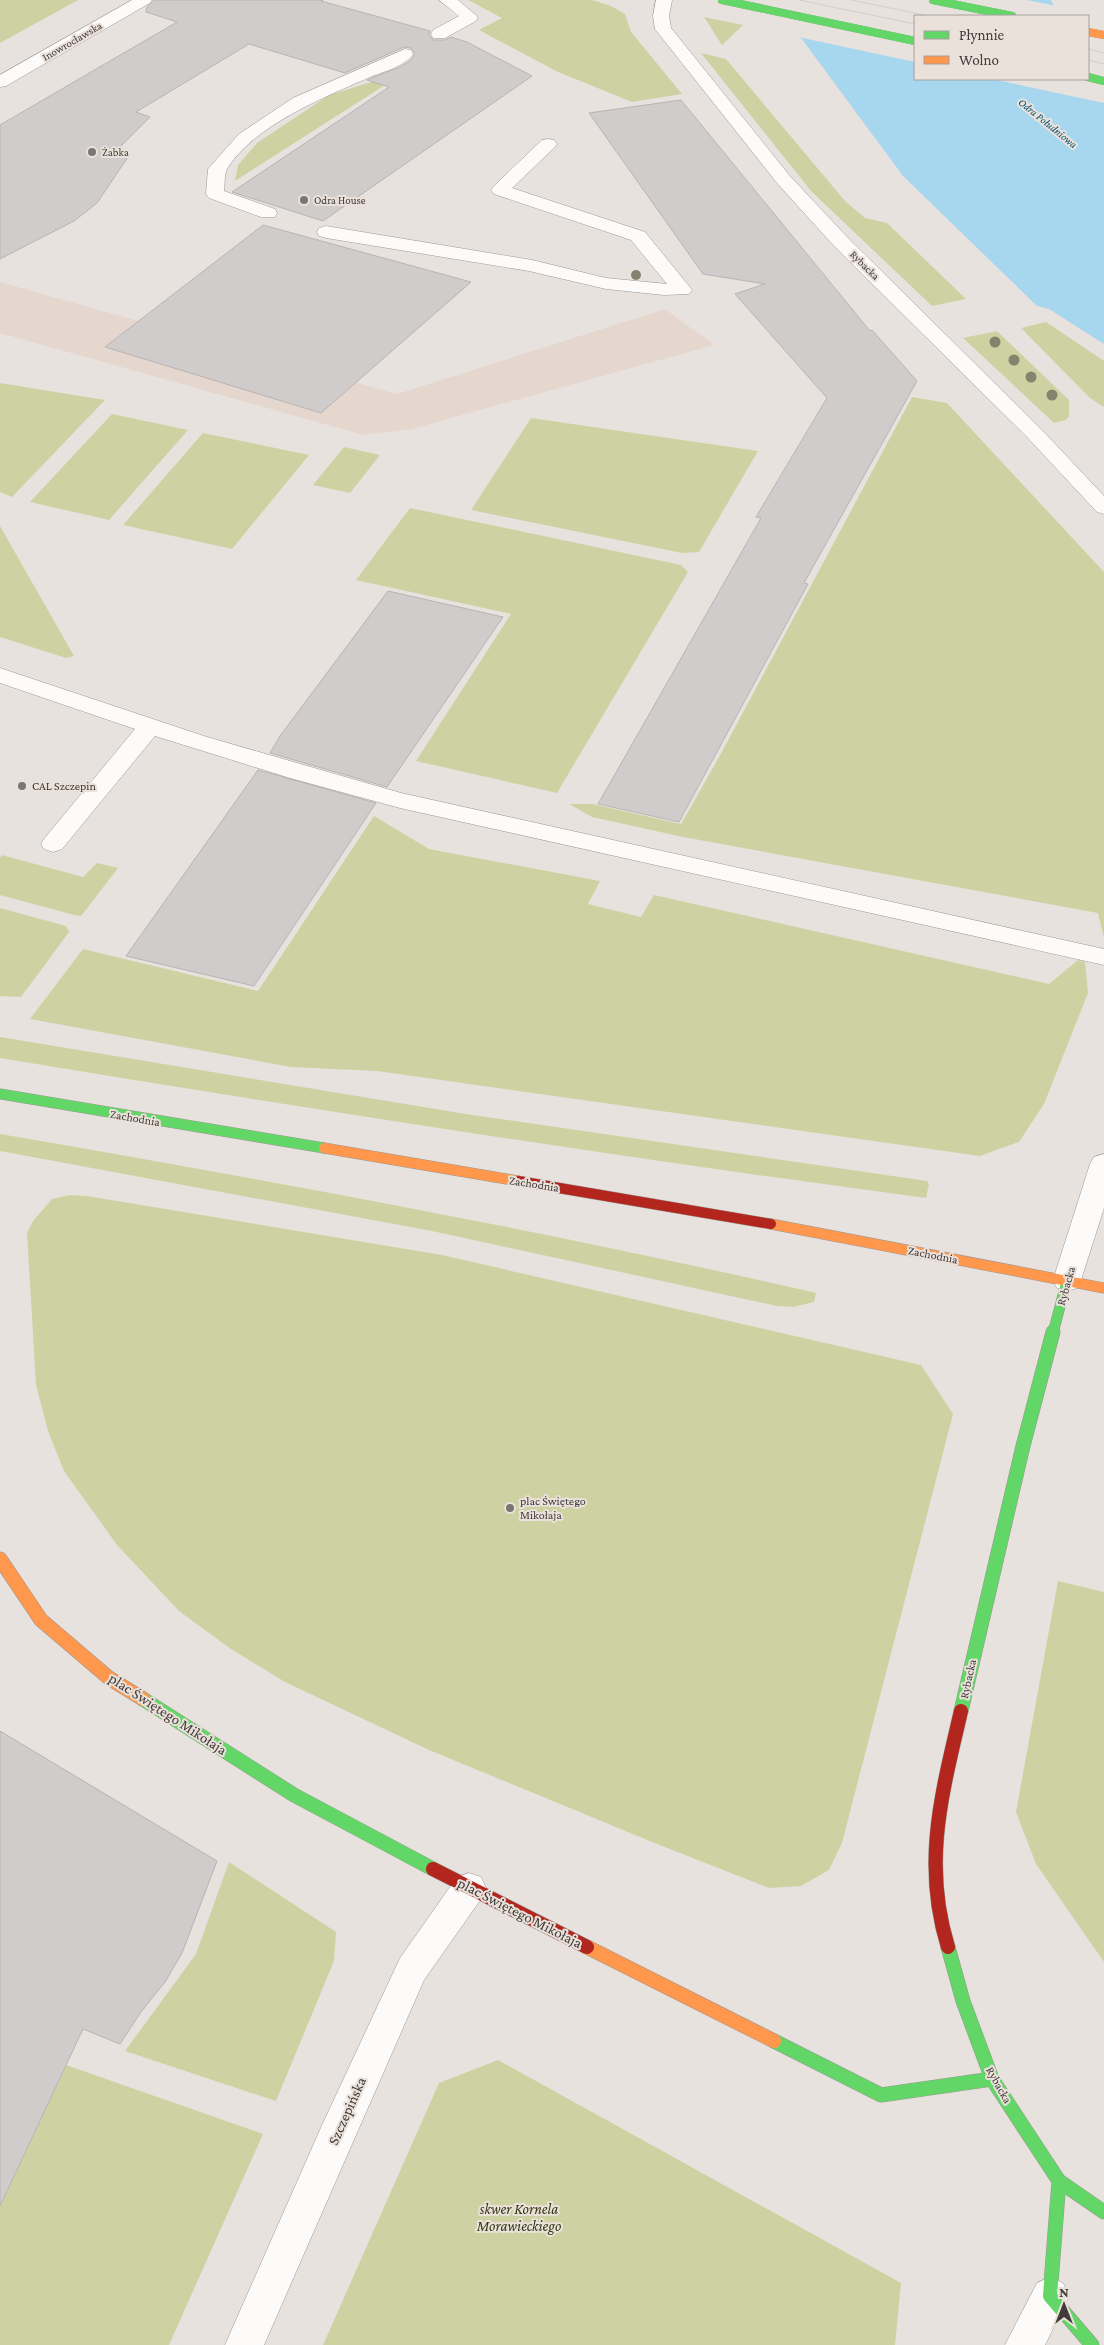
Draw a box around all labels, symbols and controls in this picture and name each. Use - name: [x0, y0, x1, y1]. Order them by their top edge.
- legend: [914, 15, 1089, 80]
- street label: Inowrocławska: [40, 19, 104, 63]
- text: Płynnie: [959, 27, 1005, 44]
- text: Wolno: [959, 52, 999, 68]
- water label: Odra Południowa: [1016, 96, 1080, 150]
- marker: Żabka: [86, 146, 98, 158]
- place label: Żabka: [102, 146, 129, 158]
- marker: Odra House: [298, 194, 310, 206]
- place label: Odra House: [314, 194, 366, 206]
- street label: Rybacka: [847, 248, 882, 283]
- place label: CAL Szczepin: [32, 779, 96, 793]
- marker: CAL Szczepin: [16, 780, 28, 792]
- street label: Zachodnia: [109, 1107, 162, 1129]
- street label: Zachodnia: [508, 1173, 561, 1195]
- street label: Zachodnia: [907, 1243, 960, 1267]
- street label: Rybacka: [1054, 1265, 1078, 1307]
- place label: plac Świętego Mikołaja: [520, 1494, 586, 1522]
- marker: plac Świętego Mikołaja: [504, 1502, 516, 1514]
- street label: Rybacka: [957, 1658, 979, 1700]
- street label: plac Świętego Mikołaja: [105, 1670, 230, 1759]
- street label: plac Świętego Mikołaja: [455, 1875, 585, 1952]
- street label: Rybacka: [983, 2064, 1015, 2106]
- street label: Szczepińska: [325, 2075, 370, 2148]
- park label: skwer Kornela Morawieckiego: [476, 2201, 561, 2235]
- north arrow: [1039, 2280, 1089, 2330]
- text: N: [1059, 2284, 1069, 2300]

